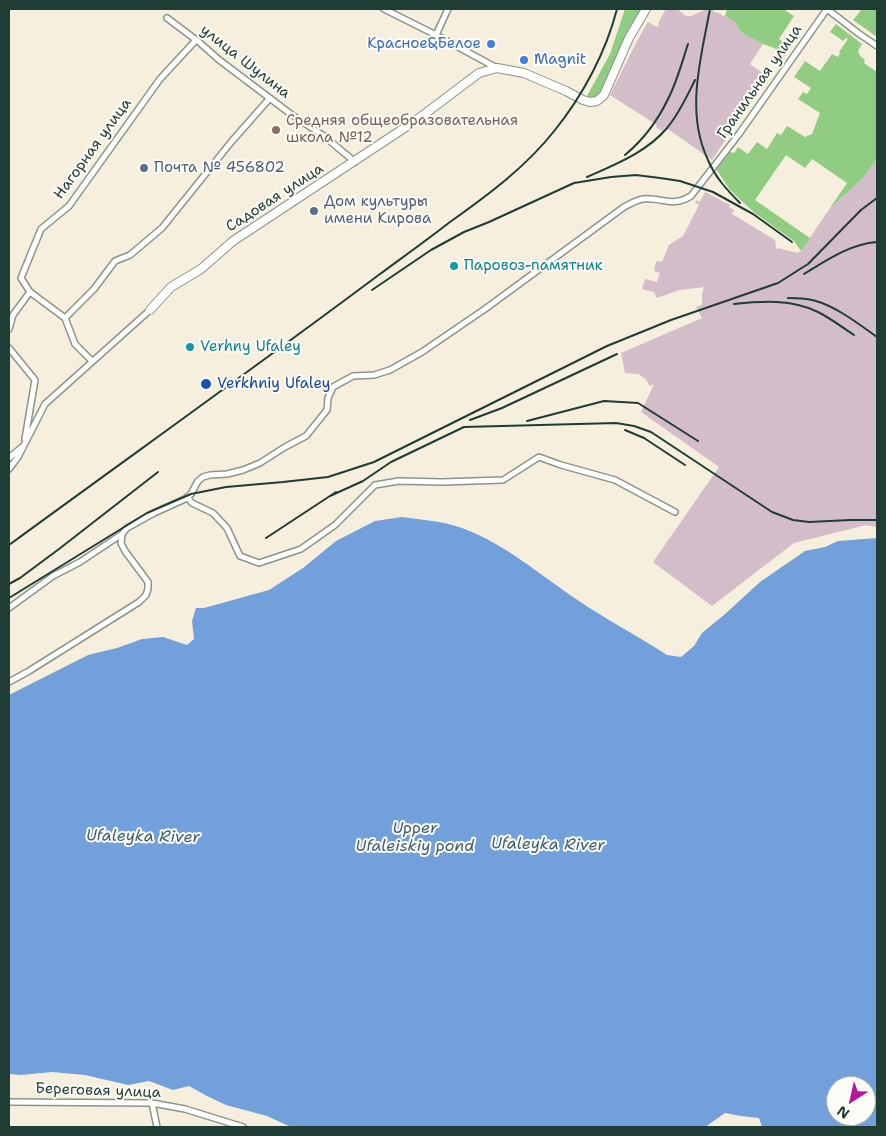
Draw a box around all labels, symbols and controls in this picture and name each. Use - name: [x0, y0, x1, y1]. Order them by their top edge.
- street label: улица Шулина: [196, 21, 294, 103]
- street label: Гранильная улица: [714, 22, 806, 142]
- place label: Красное&Белое: [367, 35, 481, 53]
- marker: Красное&Белое: [485, 38, 497, 50]
- place label: Magnit: [534, 51, 586, 69]
- marker: Magnit: [518, 54, 530, 66]
- street label: Нагорная улица: [50, 95, 136, 203]
- place label: Средняя общеобразовательная школа №12: [286, 112, 518, 147]
- marker: Средняя общеобразовательная школа №12: [270, 124, 282, 136]
- place label: Почта № 456802: [154, 159, 285, 177]
- street label: Садовая улица: [223, 160, 327, 236]
- marker: Почта № 456802: [138, 162, 150, 174]
- place label: Дом культуры имени Кирова: [324, 193, 431, 228]
- marker: Дом культуры имени Кирова: [308, 205, 320, 217]
- place label: Паровоз-памятник: [464, 257, 603, 275]
- marker: Паровоз-памятник: [448, 260, 460, 272]
- place label: Verhny Ufaley: [200, 338, 301, 356]
- marker: Verhny Ufaley: [184, 341, 196, 353]
- place label: Verkhniy Ufaley: [217, 375, 330, 393]
- marker: Verkhniy Ufaley: [199, 377, 213, 391]
- water label: Upper Ufaleiskiy pond: [356, 819, 474, 857]
- water label: Ufaleyka River: [86, 826, 200, 848]
- water label: Ufaleyka River: [491, 834, 605, 856]
- north arrow: [826, 1076, 876, 1126]
- street label: Береговая улица: [35, 1080, 161, 1102]
- text: N: [833, 1102, 853, 1123]

